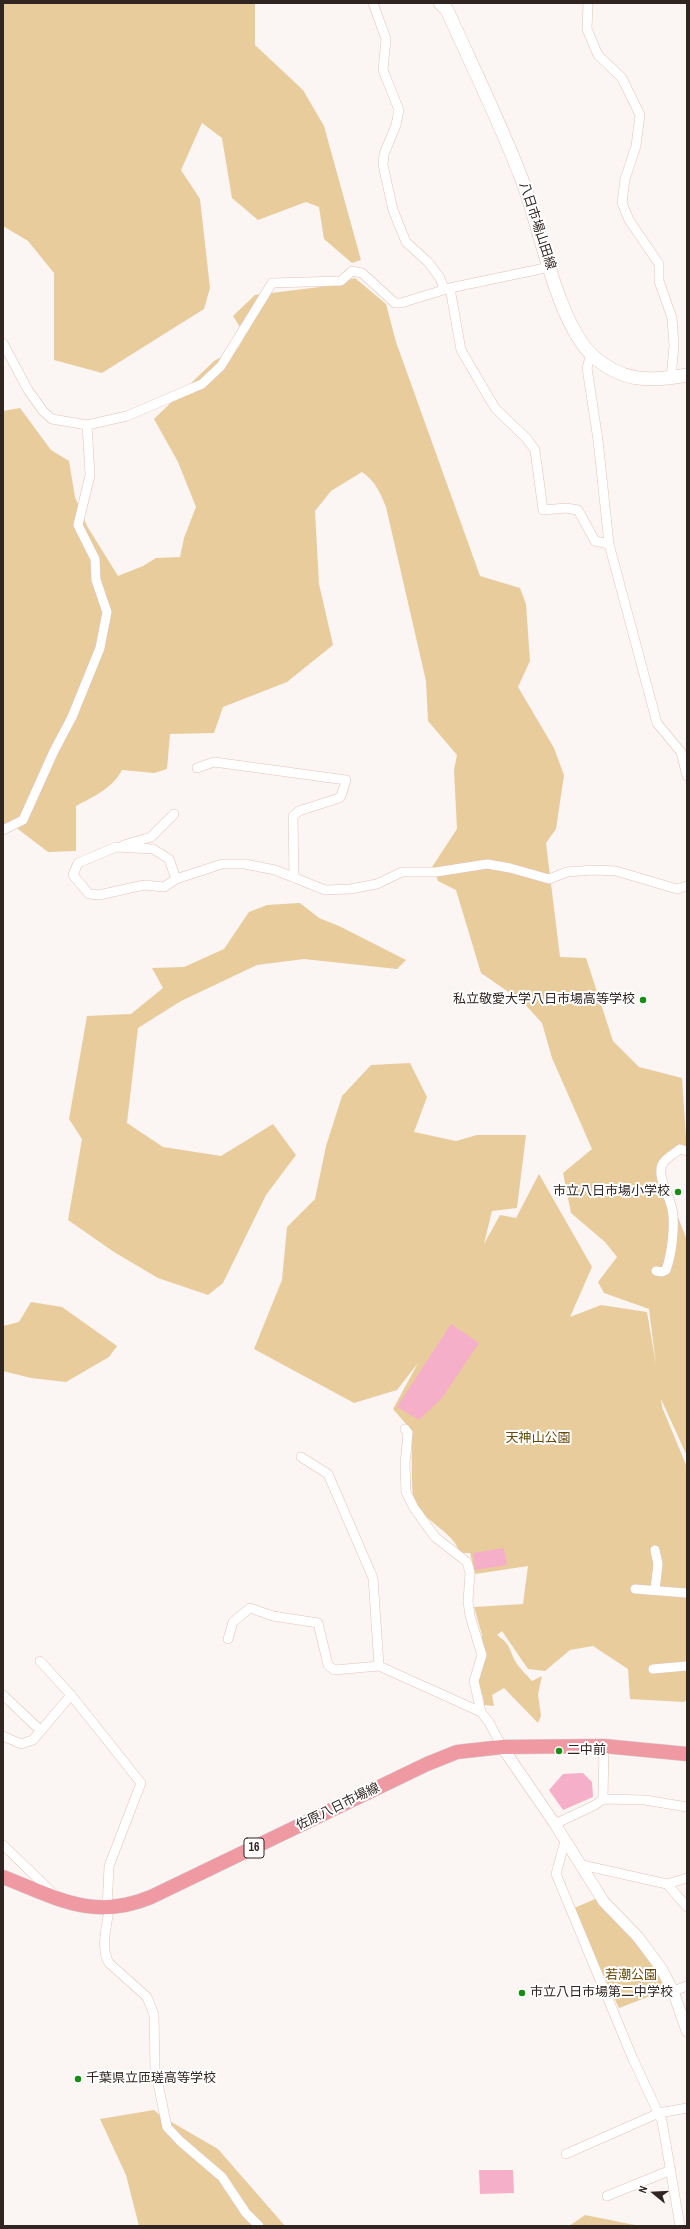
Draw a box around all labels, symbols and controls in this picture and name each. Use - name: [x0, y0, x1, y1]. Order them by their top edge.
- street label: 八日市場山田線: [516, 180, 558, 272]
- place label: 私立敬愛大学八日市場高等学校: [453, 992, 635, 1008]
- marker: 私立敬愛大学八日市場高等学校: [638, 995, 648, 1005]
- place label: 市立八日市場小学校: [553, 1184, 670, 1200]
- marker: 市立八日市場小学校: [673, 1187, 683, 1197]
- park label: 天神山公園: [506, 1431, 570, 1447]
- place label: 二中前: [567, 1743, 606, 1759]
- marker: 二中前: [554, 1746, 564, 1756]
- street label: 佐原八日市場線: [294, 1780, 382, 1834]
- road number: 16: [244, 1838, 264, 1858]
- park label: 若潮公園: [605, 1968, 657, 1984]
- place label: 市立八日市場第二中学校: [530, 1985, 673, 2001]
- marker: 市立八日市場第二中学校: [517, 1988, 527, 1998]
- place label: 千葉県立匝瑳高等学校: [86, 2071, 216, 2087]
- marker: 千葉県立匝瑳高等学校: [73, 2074, 83, 2084]
- north arrow: [634, 2173, 674, 2213]
- text: N: [635, 2184, 650, 2195]

